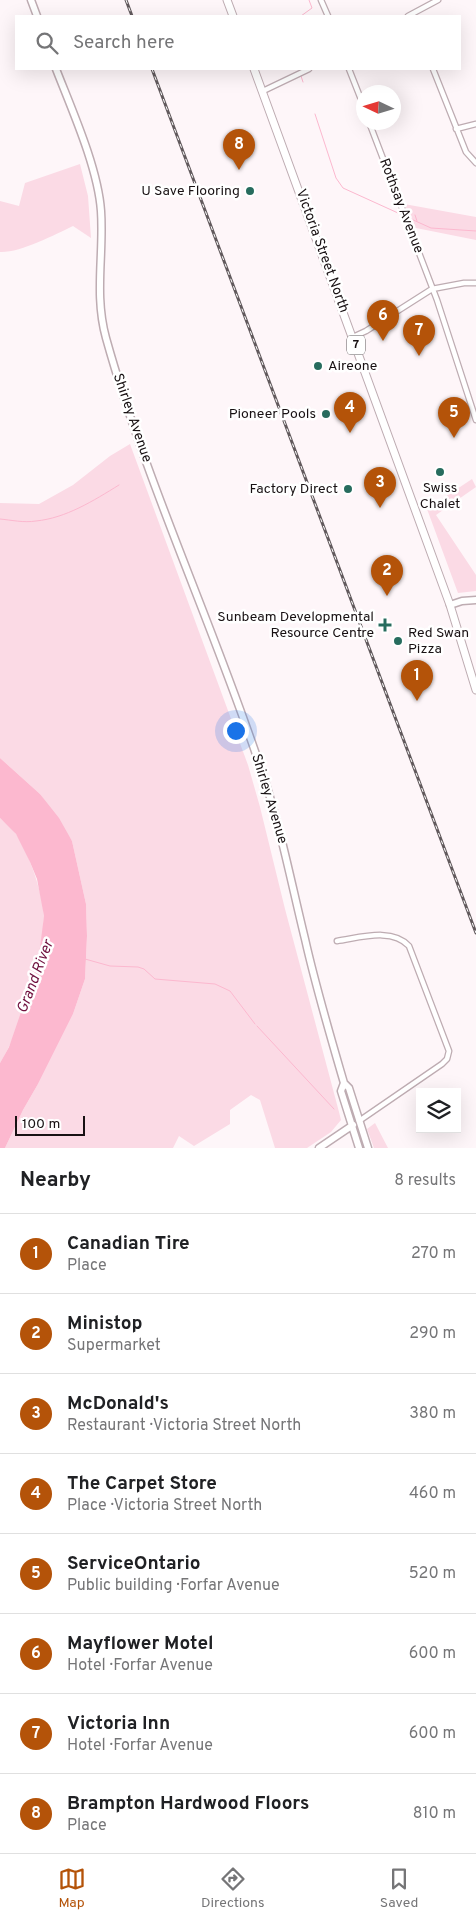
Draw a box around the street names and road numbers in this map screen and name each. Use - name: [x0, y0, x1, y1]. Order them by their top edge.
- street label: Rothsay Avenue: [375, 156, 427, 256]
- street label: Victoria Street North: [292, 187, 352, 315]
- road number: 7: [347, 336, 365, 354]
- street label: Shirley Avenue: [109, 371, 155, 465]
- street label: Shirley Avenue: [247, 752, 291, 846]

